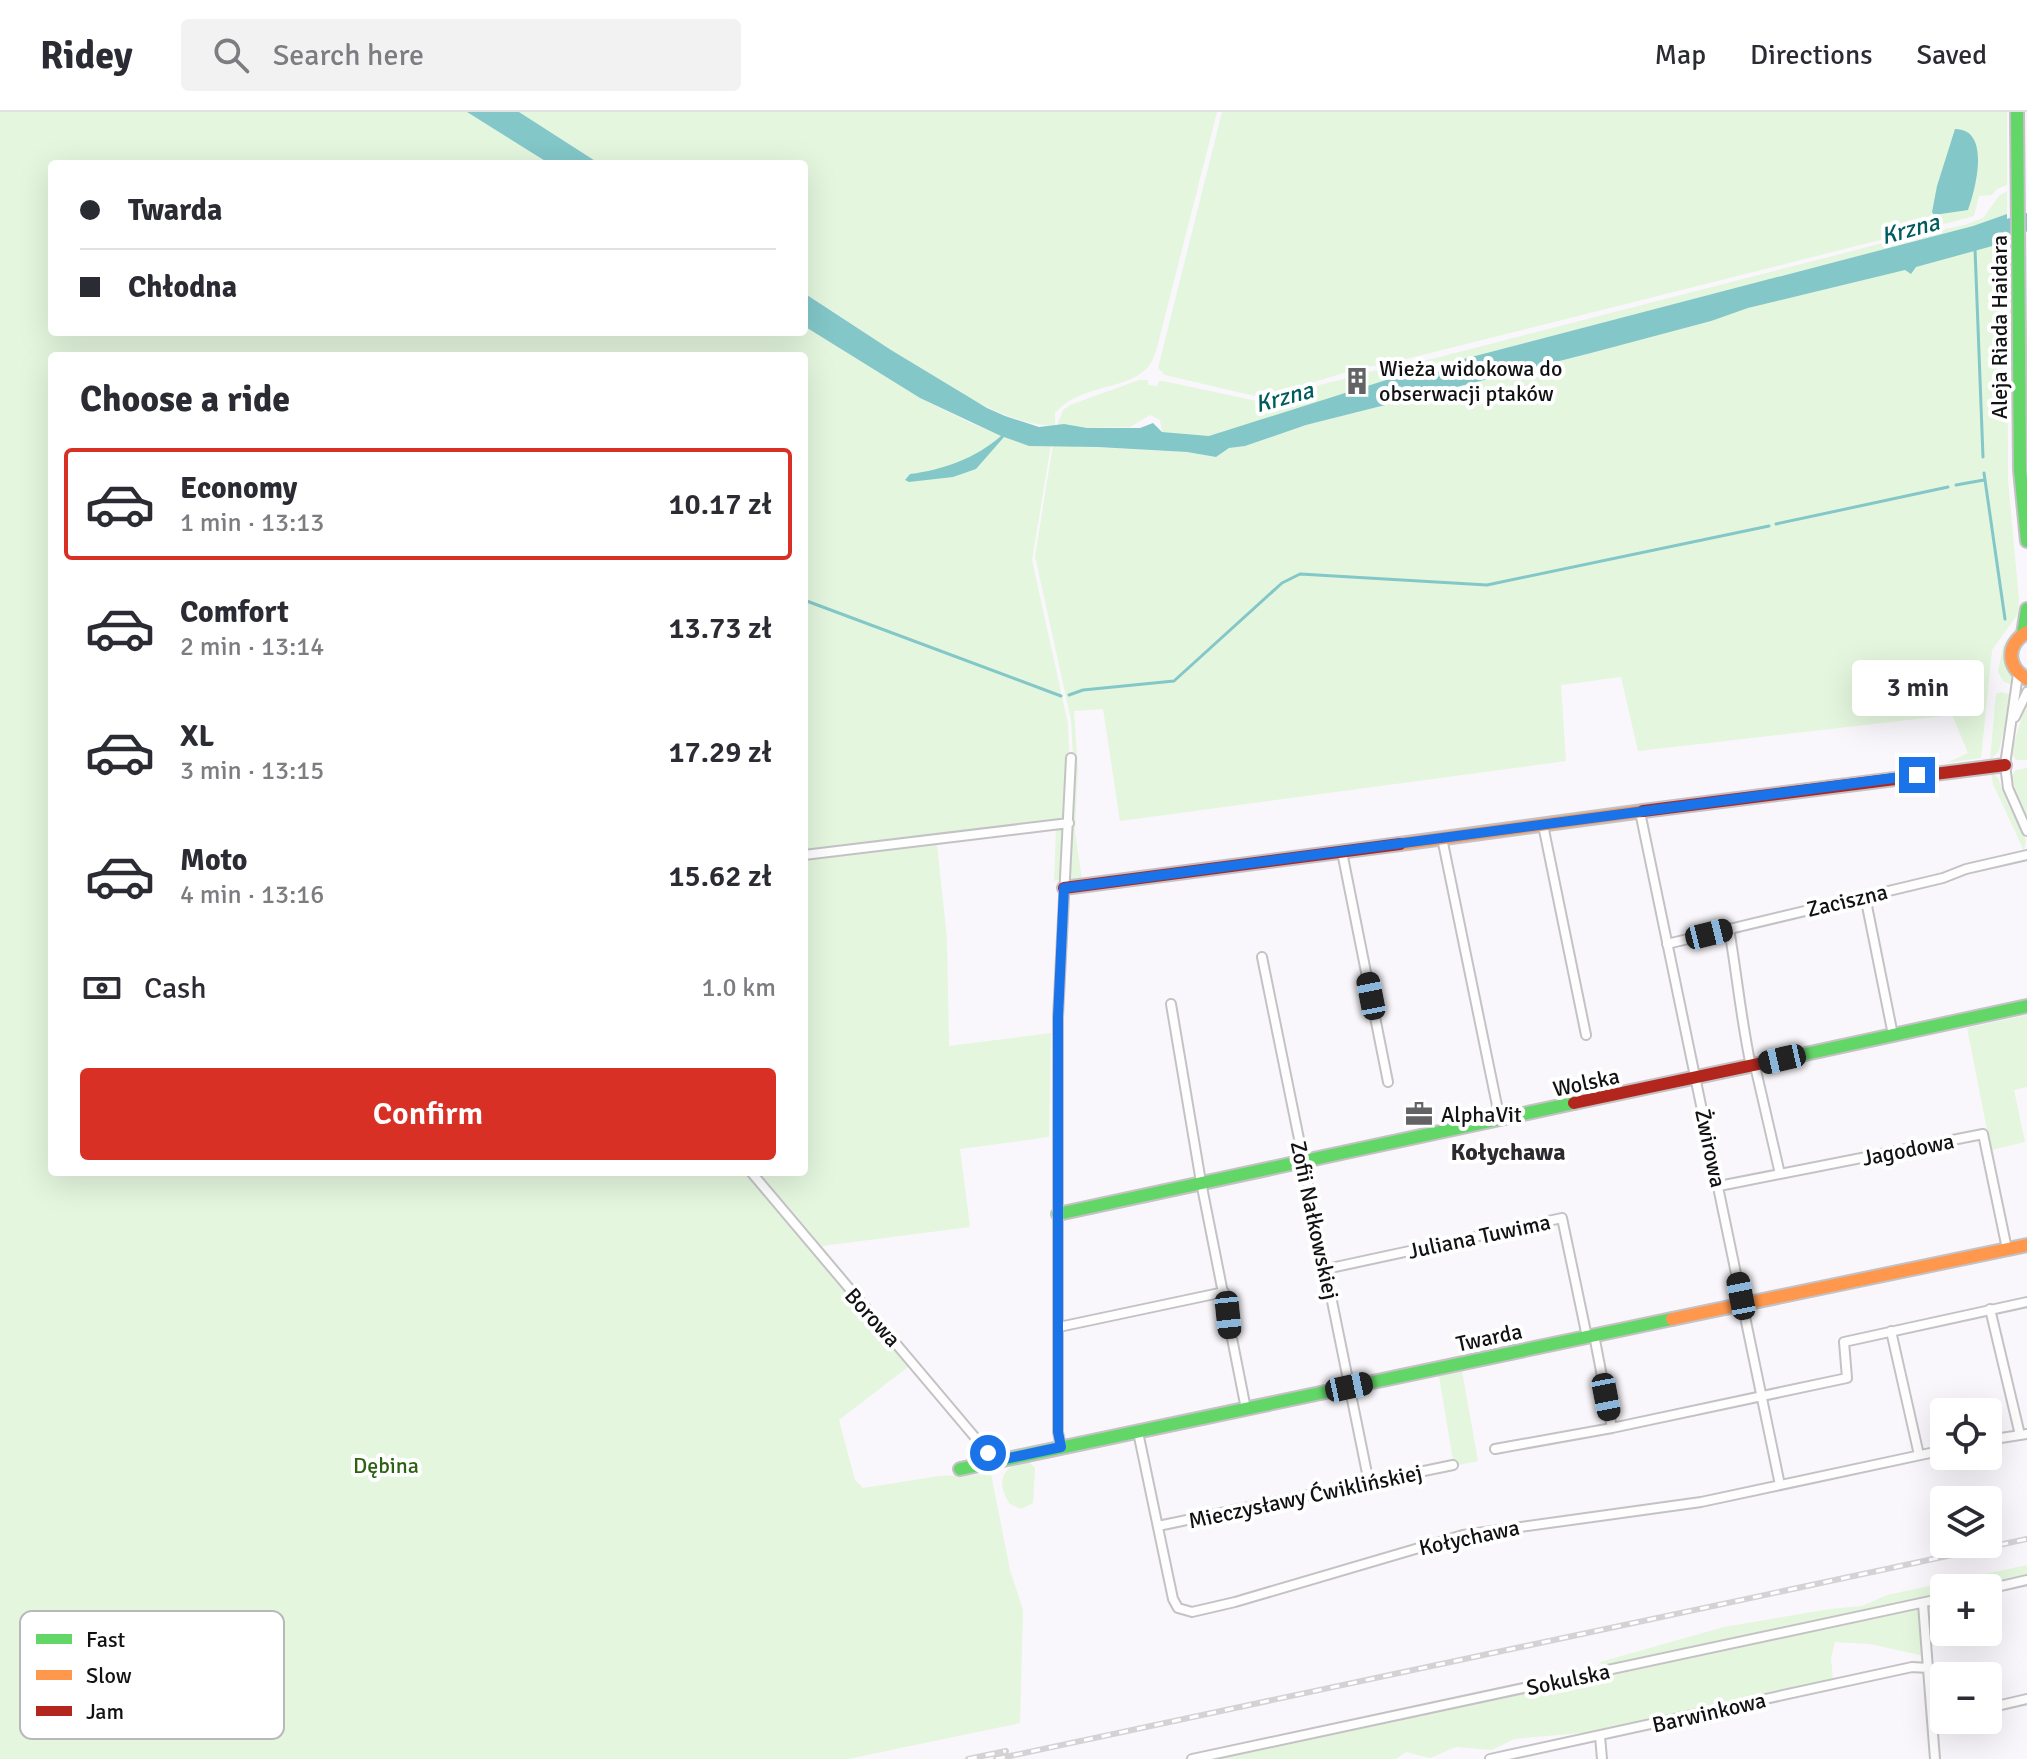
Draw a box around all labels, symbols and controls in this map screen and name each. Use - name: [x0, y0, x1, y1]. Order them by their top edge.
- search box: [181, 19, 741, 91]
- text: Ridey: [40, 32, 133, 79]
- icon: search: [209, 33, 253, 77]
- text: Search here: [273, 37, 424, 74]
- text: Map: [1654, 38, 1706, 72]
- text: Directions: [1750, 38, 1872, 72]
- text: Saved: [1916, 38, 1987, 72]
- text: Twarda: [128, 192, 222, 229]
- water label: Krzna: [1877, 207, 1943, 251]
- street label: Aleja Riada Haidara: [1986, 235, 2013, 419]
- text: Chłodna: [128, 269, 237, 306]
- place label: Wieża widokowa do obserwacji ptaków: [1379, 355, 1562, 407]
- building icon: Wieża widokowa do obserwacji ptaków: [1342, 366, 1372, 396]
- water label: Krzna: [1251, 375, 1317, 419]
- text: Choose a ride: [80, 377, 290, 422]
- icon: car: [84, 468, 156, 540]
- text: Economy: [180, 470, 297, 507]
- text: 10.17 zł: [668, 486, 772, 523]
- text: 1 min · 13:13: [180, 507, 324, 539]
- icon: car: [84, 592, 156, 664]
- text: Comfort: [180, 594, 289, 631]
- text: 13.73 zł: [668, 610, 772, 647]
- text: 2 min · 13:14: [180, 631, 324, 663]
- callout: 3 min: [1851, 659, 1983, 715]
- text: 3 min: [1887, 672, 1949, 704]
- icon: car: [84, 716, 156, 788]
- text: XL: [180, 718, 214, 755]
- text: 17.29 zł: [668, 734, 772, 771]
- text: 3 min · 13:15: [180, 755, 324, 787]
- route end: [1899, 757, 1935, 793]
- icon: car: [84, 840, 156, 912]
- text: Moto: [180, 842, 247, 879]
- text: 15.62 zł: [668, 858, 772, 895]
- street label: Zaciszna: [1804, 878, 1890, 923]
- text: 4 min · 13:16: [180, 879, 324, 911]
- car: [1683, 917, 1735, 951]
- icon: cash: [80, 966, 124, 1010]
- text: Cash: [144, 970, 207, 1007]
- car: [1355, 970, 1387, 1022]
- text: 1.0 km: [702, 972, 776, 1004]
- car: [1756, 1042, 1808, 1076]
- street label: Wolska: [1550, 1062, 1622, 1103]
- button: Confirm: [80, 1068, 776, 1160]
- office icon: AlphaVit: [1404, 1099, 1434, 1129]
- place label: AlphaVit: [1441, 1101, 1522, 1128]
- street label: Żwirowa: [1689, 1106, 1732, 1190]
- street label: Jagodowa: [1860, 1127, 1956, 1172]
- district label: Kołychawa: [1451, 1137, 1565, 1167]
- street label: Zofii Nałkowskiej: [1285, 1138, 1344, 1302]
- street label: Juliana Tuwima: [1405, 1208, 1553, 1265]
- car: [1725, 1270, 1757, 1322]
- street label: Borowa: [839, 1282, 906, 1353]
- car: [1214, 1290, 1242, 1340]
- street label: Twarda: [1454, 1317, 1525, 1358]
- car: [1323, 1370, 1375, 1404]
- car: [1590, 1371, 1622, 1423]
- map controls: [1930, 1398, 2002, 1734]
- button: locate: [1930, 1398, 2002, 1470]
- route start: [970, 1435, 1006, 1471]
- park label: Dębina: [353, 1452, 419, 1479]
- street label: Mieczysławy Ćwiklińskiej: [1186, 1459, 1424, 1534]
- button: layers: [1930, 1486, 2002, 1558]
- street label: Kołychawa: [1416, 1514, 1522, 1561]
- button: +: [1930, 1574, 2002, 1646]
- legend: [20, 1611, 284, 1739]
- text: Fast: [86, 1626, 126, 1653]
- street label: Sokulska: [1524, 1657, 1612, 1701]
- text: Slow: [86, 1662, 132, 1689]
- button: −: [1930, 1662, 2002, 1734]
- street label: Barwinkowa: [1650, 1686, 1769, 1739]
- text: Jam: [86, 1698, 124, 1725]

